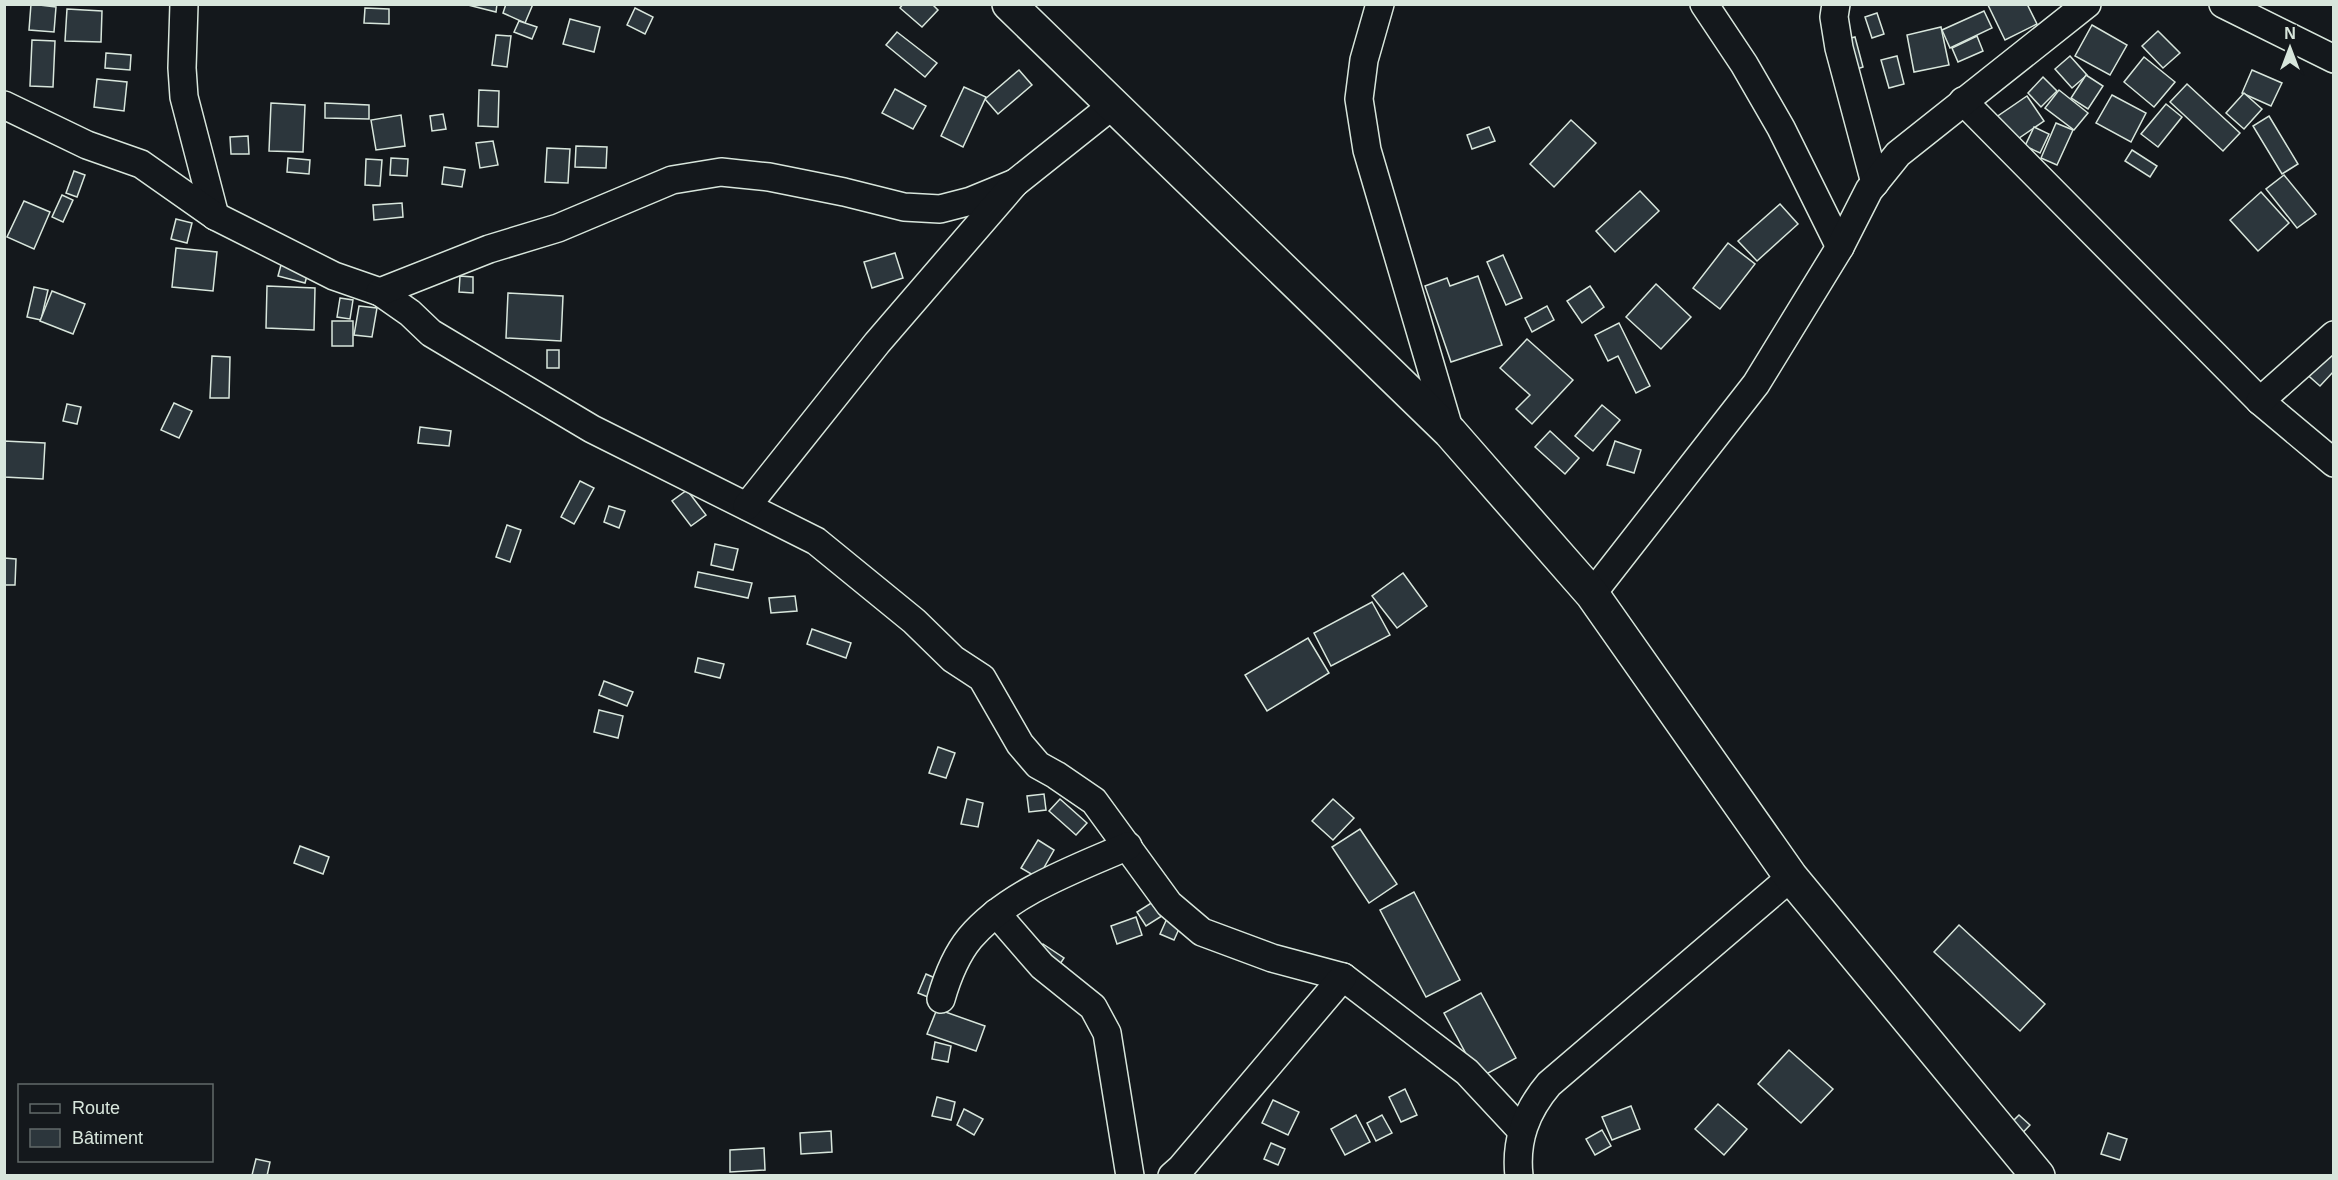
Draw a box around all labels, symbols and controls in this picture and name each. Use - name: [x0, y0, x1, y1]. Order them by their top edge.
- north arrow: [2260, 18, 2320, 78]
- text: N: [2284, 25, 2296, 42]
- legend: [18, 1084, 213, 1162]
- text: Route: [72, 1098, 120, 1118]
- text: Bâtiment: [72, 1128, 143, 1148]

